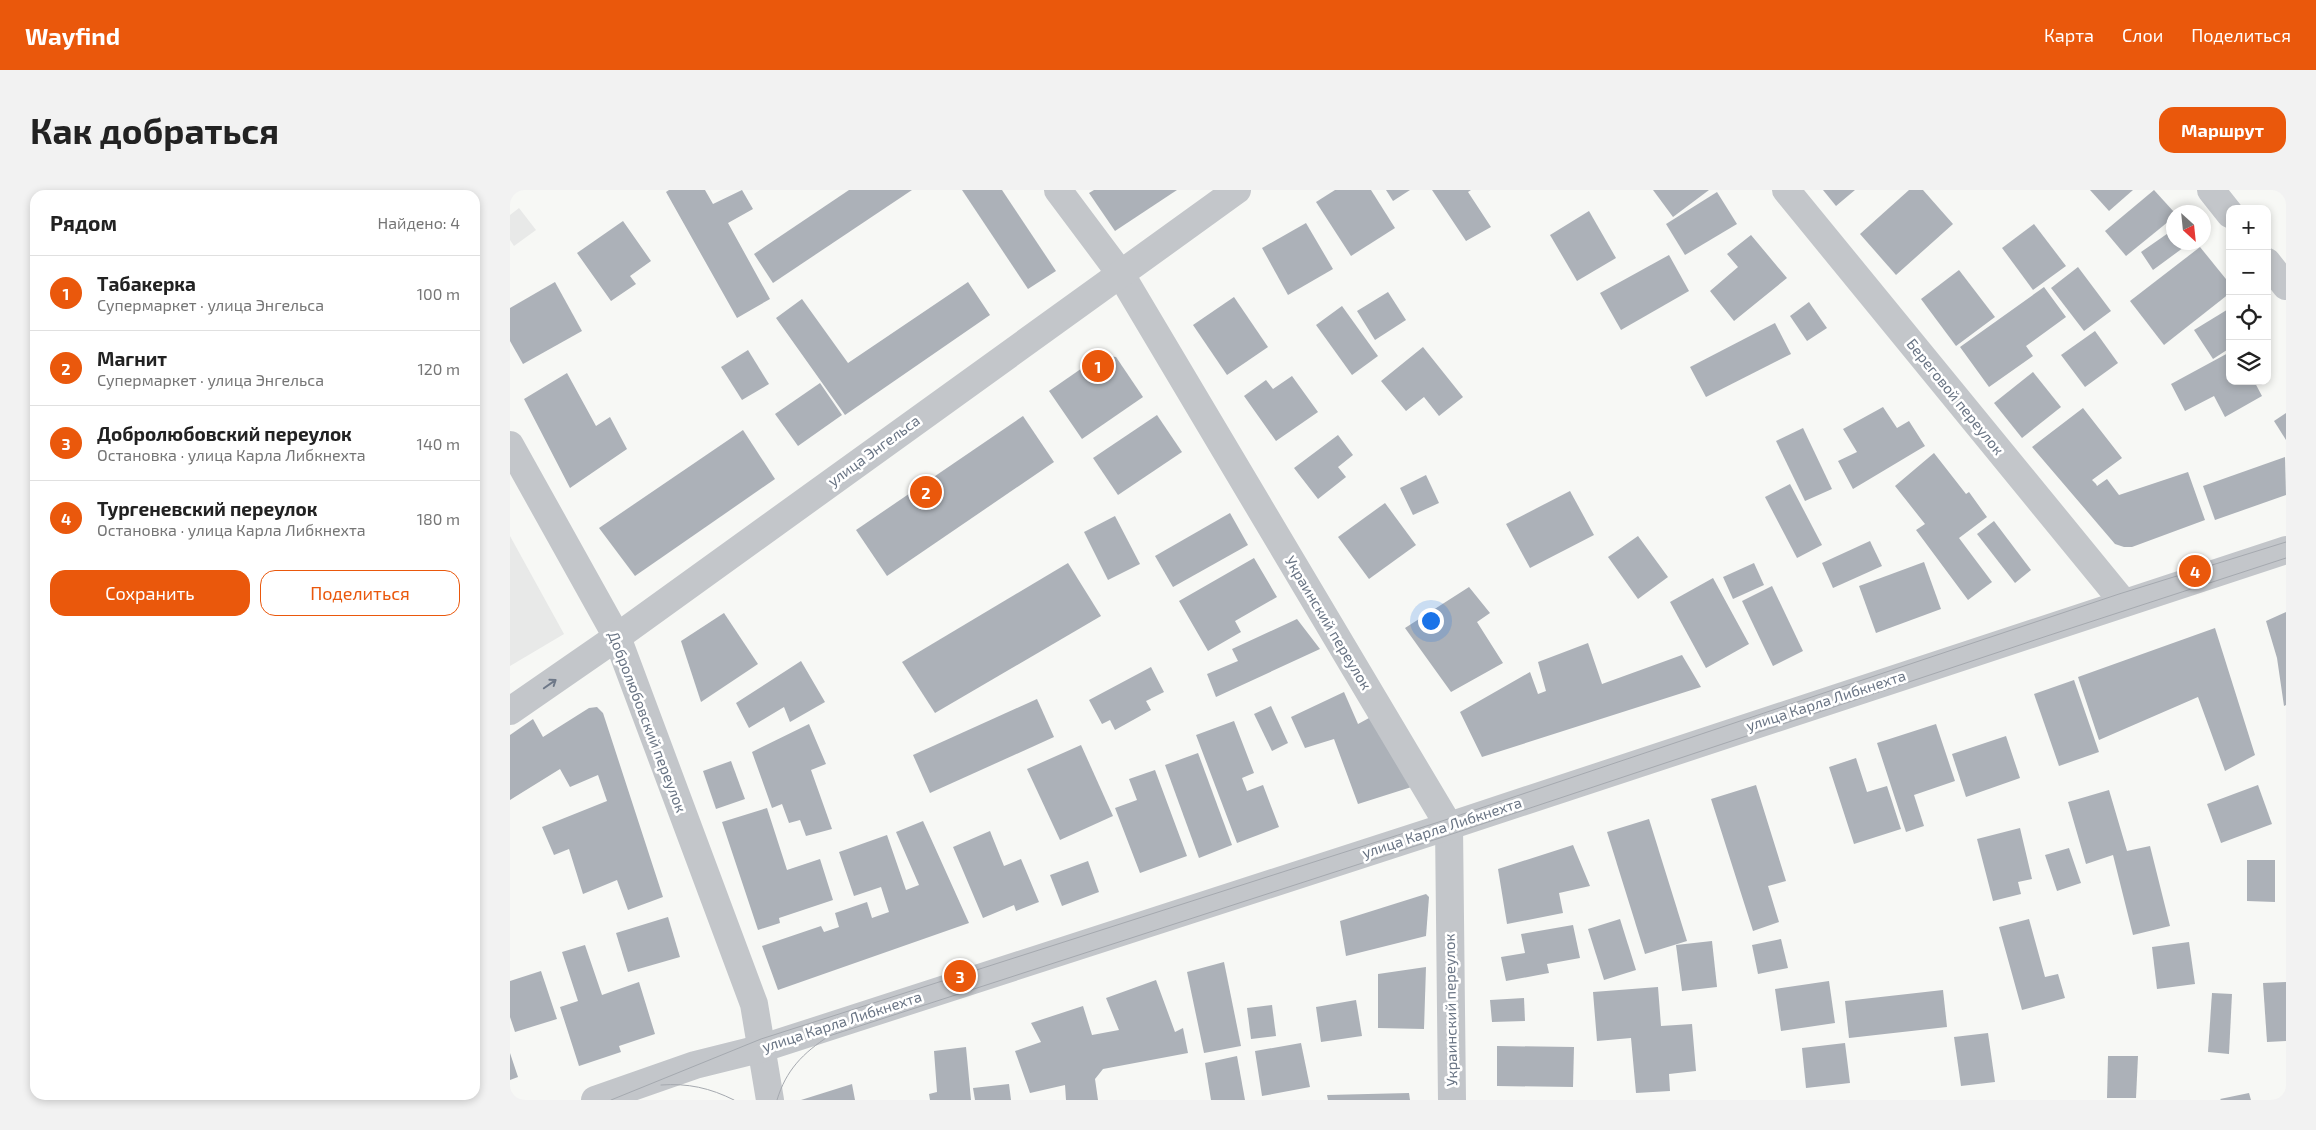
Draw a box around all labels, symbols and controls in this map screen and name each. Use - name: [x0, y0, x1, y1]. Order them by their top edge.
- text: Wayfind: [25, 21, 120, 50]
- text: Карта: [2044, 24, 2094, 46]
- text: Слои: [2122, 24, 2163, 46]
- text: Поделиться: [2191, 24, 2291, 46]
- button: Маршрут: [2159, 107, 2286, 153]
- text: Как добраться: [30, 109, 279, 151]
- north arrow: [2166, 205, 2211, 250]
- map controls: [2226, 205, 2271, 385]
- button: +: [2226, 205, 2271, 250]
- text: Рядом: [50, 210, 117, 235]
- text: Найдено: 4: [377, 213, 460, 232]
- button: −: [2226, 250, 2271, 295]
- text: Табакерка: [97, 272, 196, 295]
- text: 1: [63, 284, 69, 303]
- text: 100 m: [417, 284, 460, 303]
- text: Супермаркет · улица Энгельса: [97, 295, 324, 314]
- button: locate: [2226, 295, 2271, 340]
- street label: Береговой переулок: [1903, 335, 2008, 459]
- button: layers: [2226, 340, 2271, 385]
- text: Магнит: [97, 347, 167, 370]
- pin: 1: [1082, 347, 1114, 385]
- text: 2: [61, 359, 71, 378]
- text: 120 m: [417, 359, 460, 378]
- text: Супермаркет · улица Энгельса: [97, 370, 324, 389]
- street label: улица Энгельса: [824, 411, 924, 490]
- text: Добролюбовский переулок: [97, 422, 352, 445]
- text: 3: [61, 434, 71, 453]
- text: 140 m: [417, 434, 460, 453]
- text: Остановка · улица Карла Либкнехта: [97, 445, 366, 464]
- pin: 2: [910, 473, 942, 511]
- text: Тургеневский переулок: [97, 497, 318, 520]
- text: 4: [61, 509, 71, 528]
- text: 180 m: [417, 509, 460, 528]
- text: Остановка · улица Карла Либкнехта: [97, 520, 366, 539]
- street label: Украинский переулок: [1281, 552, 1376, 693]
- pin: 4: [2179, 552, 2211, 590]
- button: Сохранить: [50, 570, 250, 616]
- button: Поделиться: [260, 570, 460, 616]
- your location: [1418, 608, 1444, 634]
- street label: Добролюбовский переулок: [604, 628, 691, 815]
- street label: улица Карла Либкнехта: [1744, 666, 1908, 735]
- one-way arrow: [543, 679, 557, 689]
- street label: улица Карла Либкнехта: [1360, 793, 1524, 862]
- street label: Украинский переулок: [1440, 933, 1461, 1087]
- pin: 3: [944, 957, 976, 995]
- street label: улица Карла Либкнехта: [760, 987, 924, 1056]

